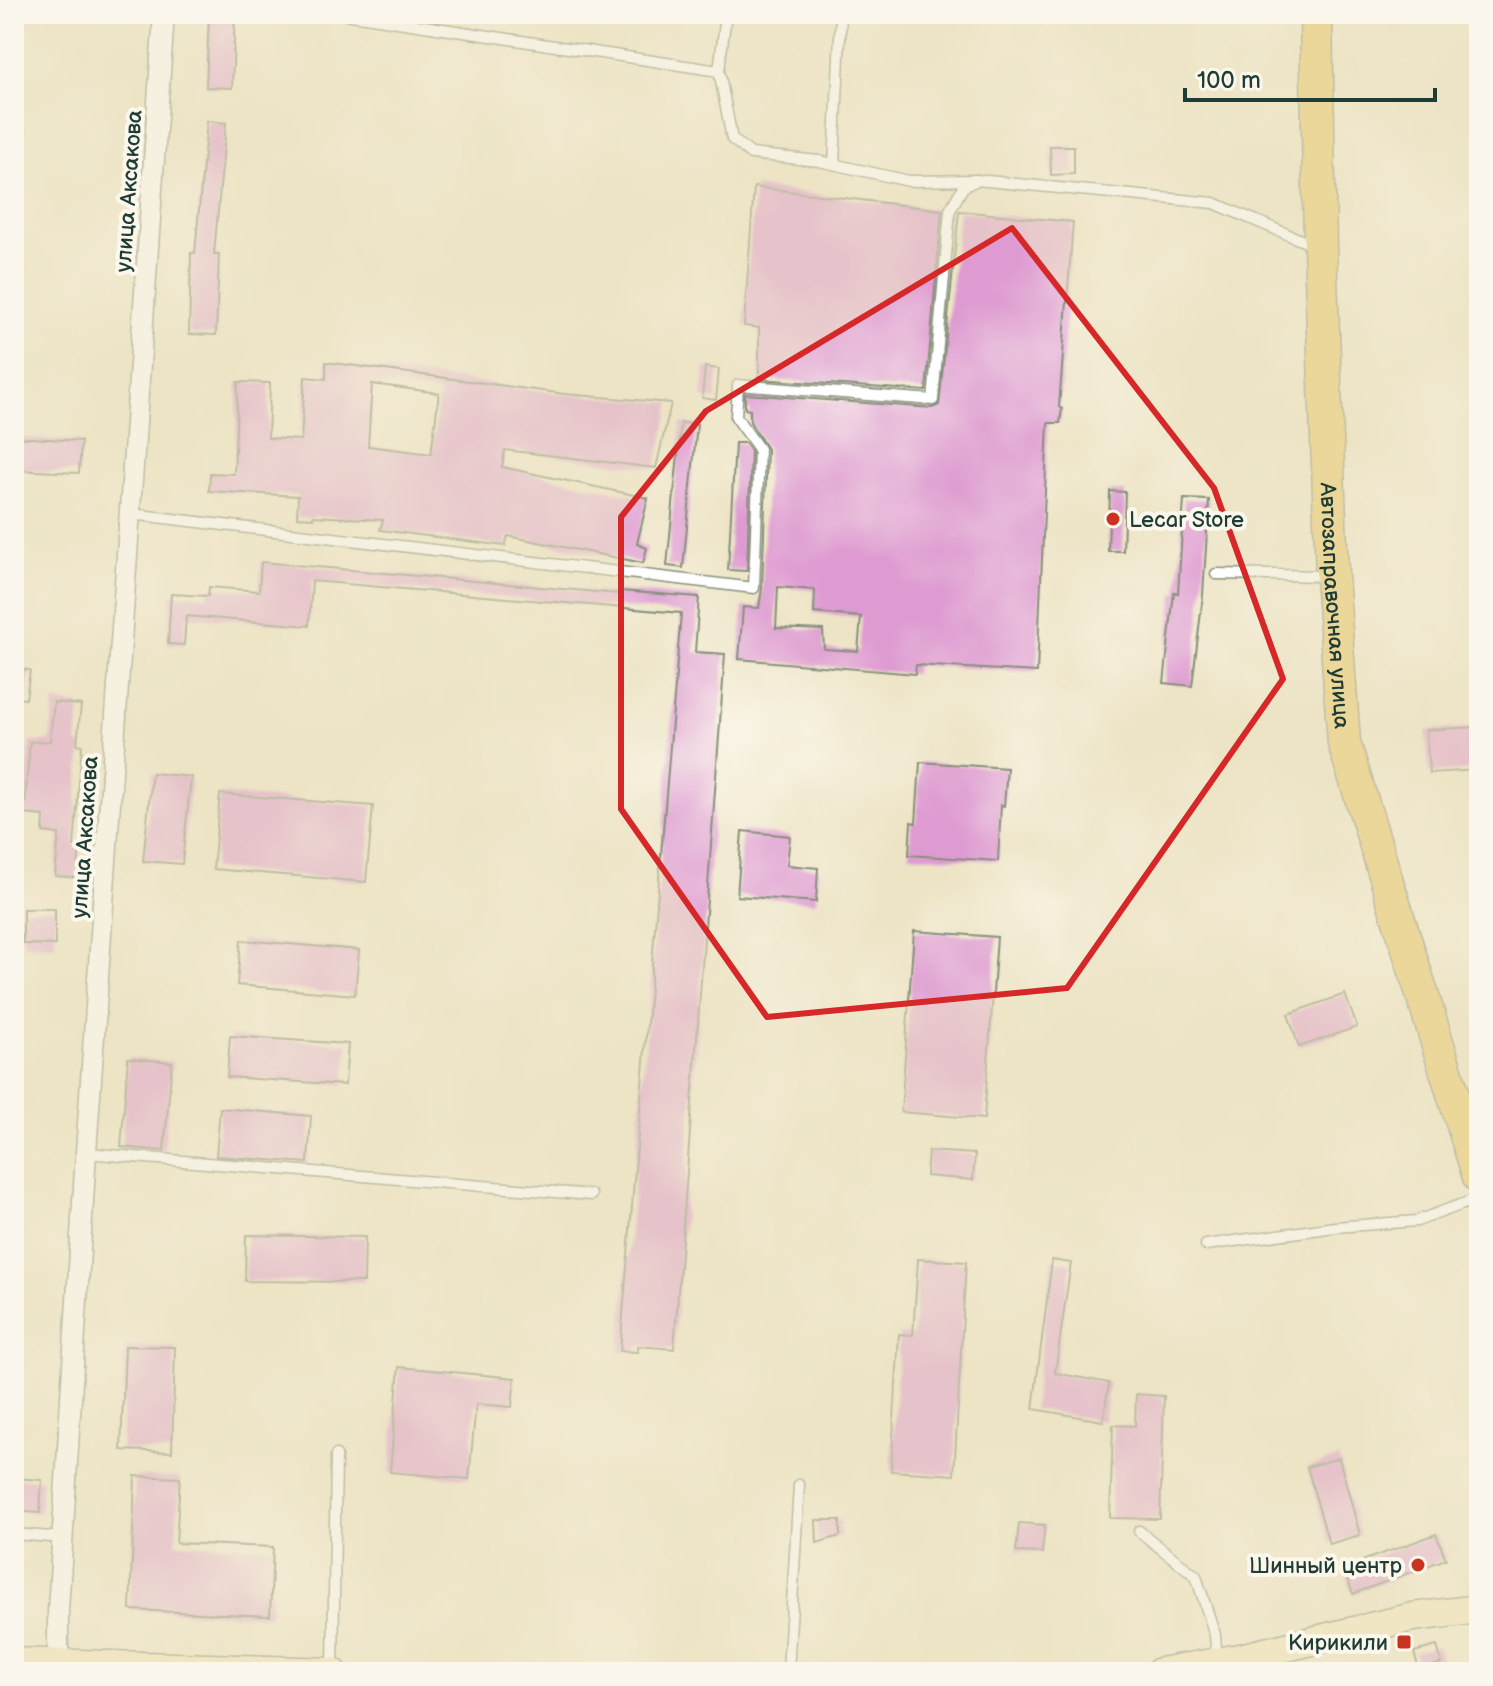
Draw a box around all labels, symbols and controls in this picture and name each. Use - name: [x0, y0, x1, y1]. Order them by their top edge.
- scale bar: [1185, 52, 1435, 102]
- text: 100 m: [1197, 66, 1261, 95]
- street label: улица Аксакова: [110, 109, 149, 273]
- street label: Автозаправочная улица: [1314, 481, 1355, 730]
- place label: Lecar Store: [1129, 507, 1244, 534]
- marker: Lecar Store: [1104, 510, 1122, 528]
- street label: улица Аксакова: [66, 755, 105, 919]
- place label: Шинный центр: [1249, 1553, 1403, 1580]
- marker: Шинный центр: [1409, 1556, 1427, 1574]
- place label: Кирикили: [1288, 1630, 1388, 1657]
- marker: Кирикили: [1395, 1633, 1413, 1651]

